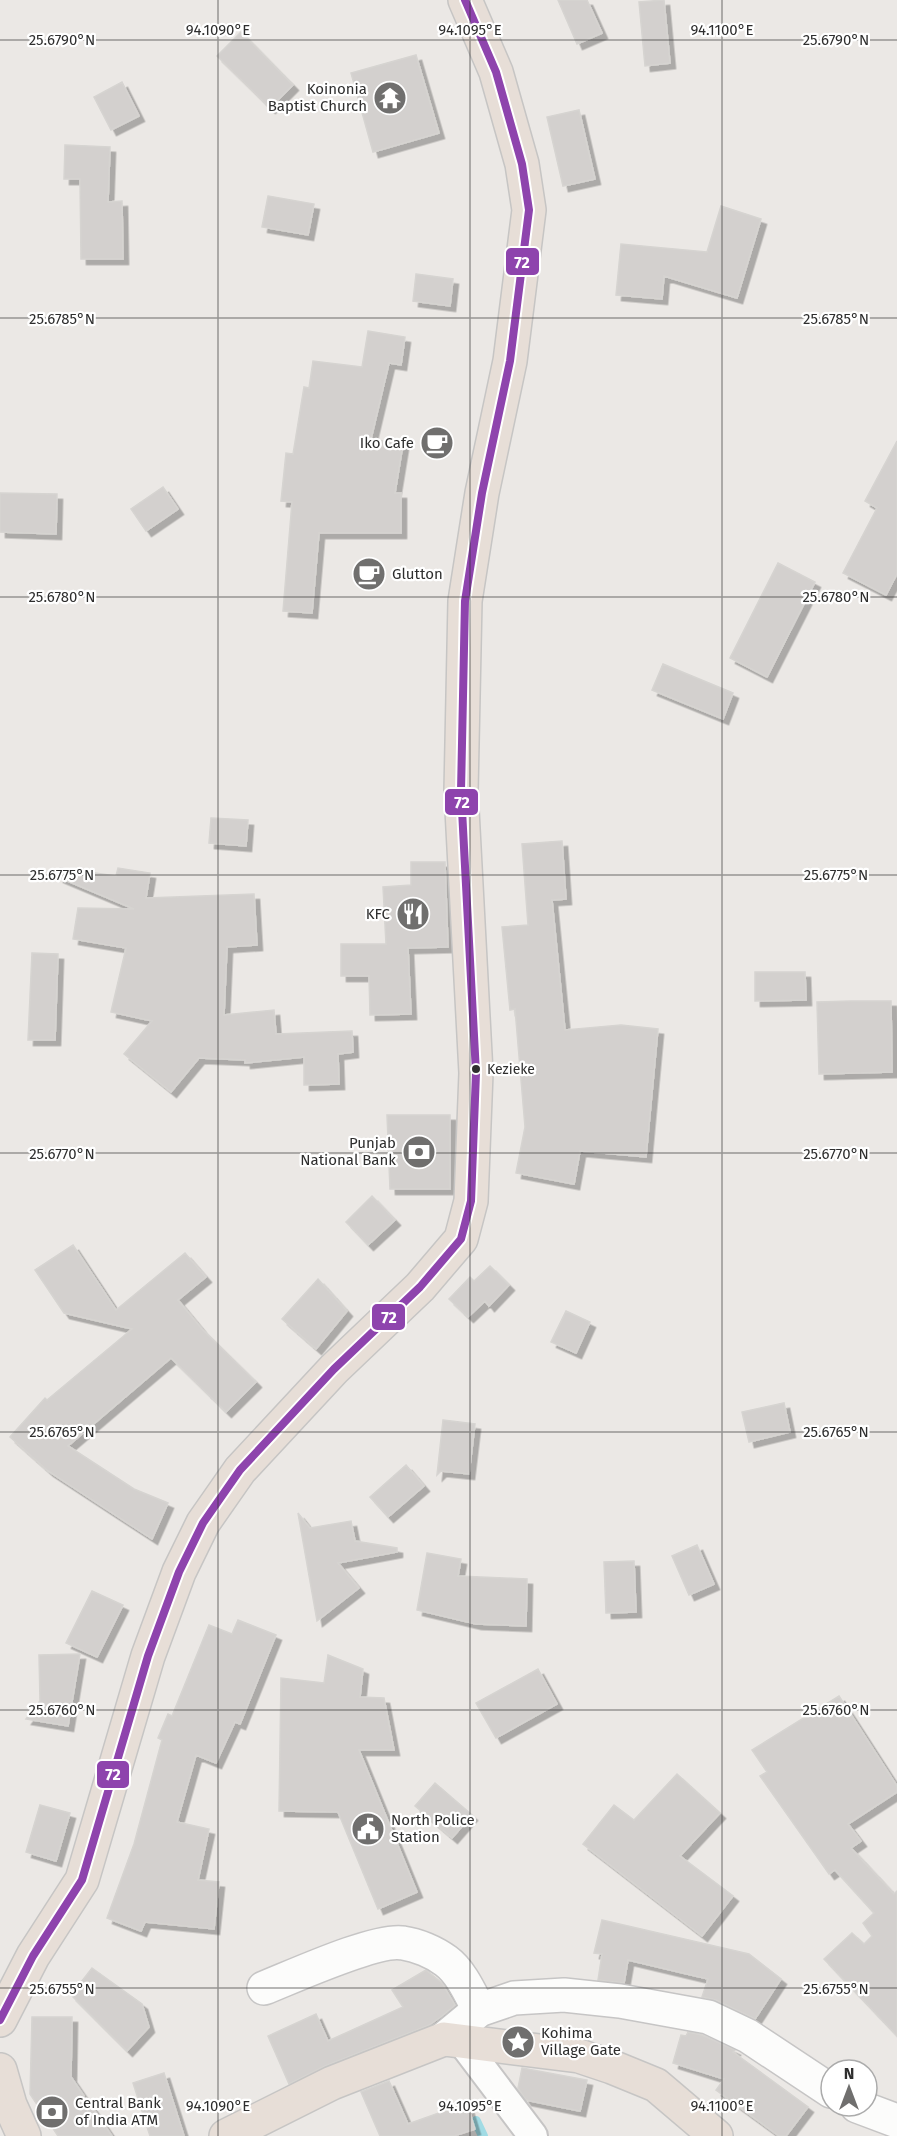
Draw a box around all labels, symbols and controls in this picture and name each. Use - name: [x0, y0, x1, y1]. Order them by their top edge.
- text: 94.1090°E: [186, 21, 250, 39]
- text: 94.1095°E: [438, 21, 502, 39]
- text: 94.1100°E: [690, 21, 754, 39]
- text: 25.6790°N: [29, 31, 95, 49]
- text: 25.6790°N: [803, 31, 869, 49]
- place label: Koinonia Baptist Church: [268, 80, 367, 115]
- temple icon: Koinonia Baptist Church: [372, 80, 408, 116]
- line badge: 72: [505, 247, 540, 276]
- text: 72: [514, 253, 530, 272]
- text: 25.6785°N: [29, 310, 95, 328]
- text: 25.6785°N: [803, 310, 869, 328]
- cafe icon: Iko Cafe: [419, 425, 455, 461]
- place label: Iko Cafe: [360, 434, 414, 452]
- cafe icon: Glutton: [351, 556, 387, 592]
- place label: Glutton: [392, 565, 443, 583]
- text: 25.6780°N: [28, 588, 96, 606]
- text: 25.6780°N: [802, 588, 870, 606]
- line badge: 72: [444, 788, 479, 816]
- text: 72: [454, 793, 470, 812]
- text: 25.6775°N: [30, 866, 94, 884]
- text: 25.6775°N: [804, 866, 868, 884]
- restaurant icon: KFC: [395, 896, 431, 932]
- place label: KFC: [366, 905, 391, 923]
- place label: Kezieke: [487, 1061, 535, 1078]
- marker: Kezieke: [470, 1063, 482, 1075]
- place label: Punjab National Bank: [300, 1134, 396, 1169]
- bank icon: Punjab National Bank: [401, 1134, 437, 1170]
- text: 25.6770°N: [29, 1145, 95, 1163]
- text: 25.6770°N: [803, 1145, 869, 1163]
- line badge: 72: [371, 1303, 406, 1331]
- text: 72: [381, 1308, 397, 1327]
- text: 25.6765°N: [29, 1423, 95, 1441]
- text: 25.6765°N: [803, 1423, 869, 1441]
- text: 25.6760°N: [29, 1701, 95, 1719]
- text: 25.6760°N: [803, 1701, 869, 1719]
- line badge: 72: [96, 1760, 130, 1789]
- text: 72: [105, 1765, 121, 1784]
- public building icon: North Police Station: [350, 1811, 386, 1847]
- place label: North Police Station: [391, 1811, 475, 1846]
- text: 25.6755°N: [29, 1980, 95, 1998]
- text: 25.6755°N: [803, 1980, 869, 1998]
- place icon: Kohima Village Gate: [500, 2024, 536, 2060]
- place label: Kohima Village Gate: [541, 2024, 621, 2059]
- north arrow: [819, 2058, 879, 2118]
- text: N: [844, 2064, 854, 2083]
- bank icon: Central Bank of India ATM: [34, 2094, 70, 2130]
- place label: Central Bank of India ATM: [75, 2094, 161, 2129]
- text: 94.1090°E: [186, 2097, 250, 2115]
- text: 94.1095°E: [438, 2097, 502, 2115]
- text: 94.1100°E: [690, 2097, 754, 2115]

